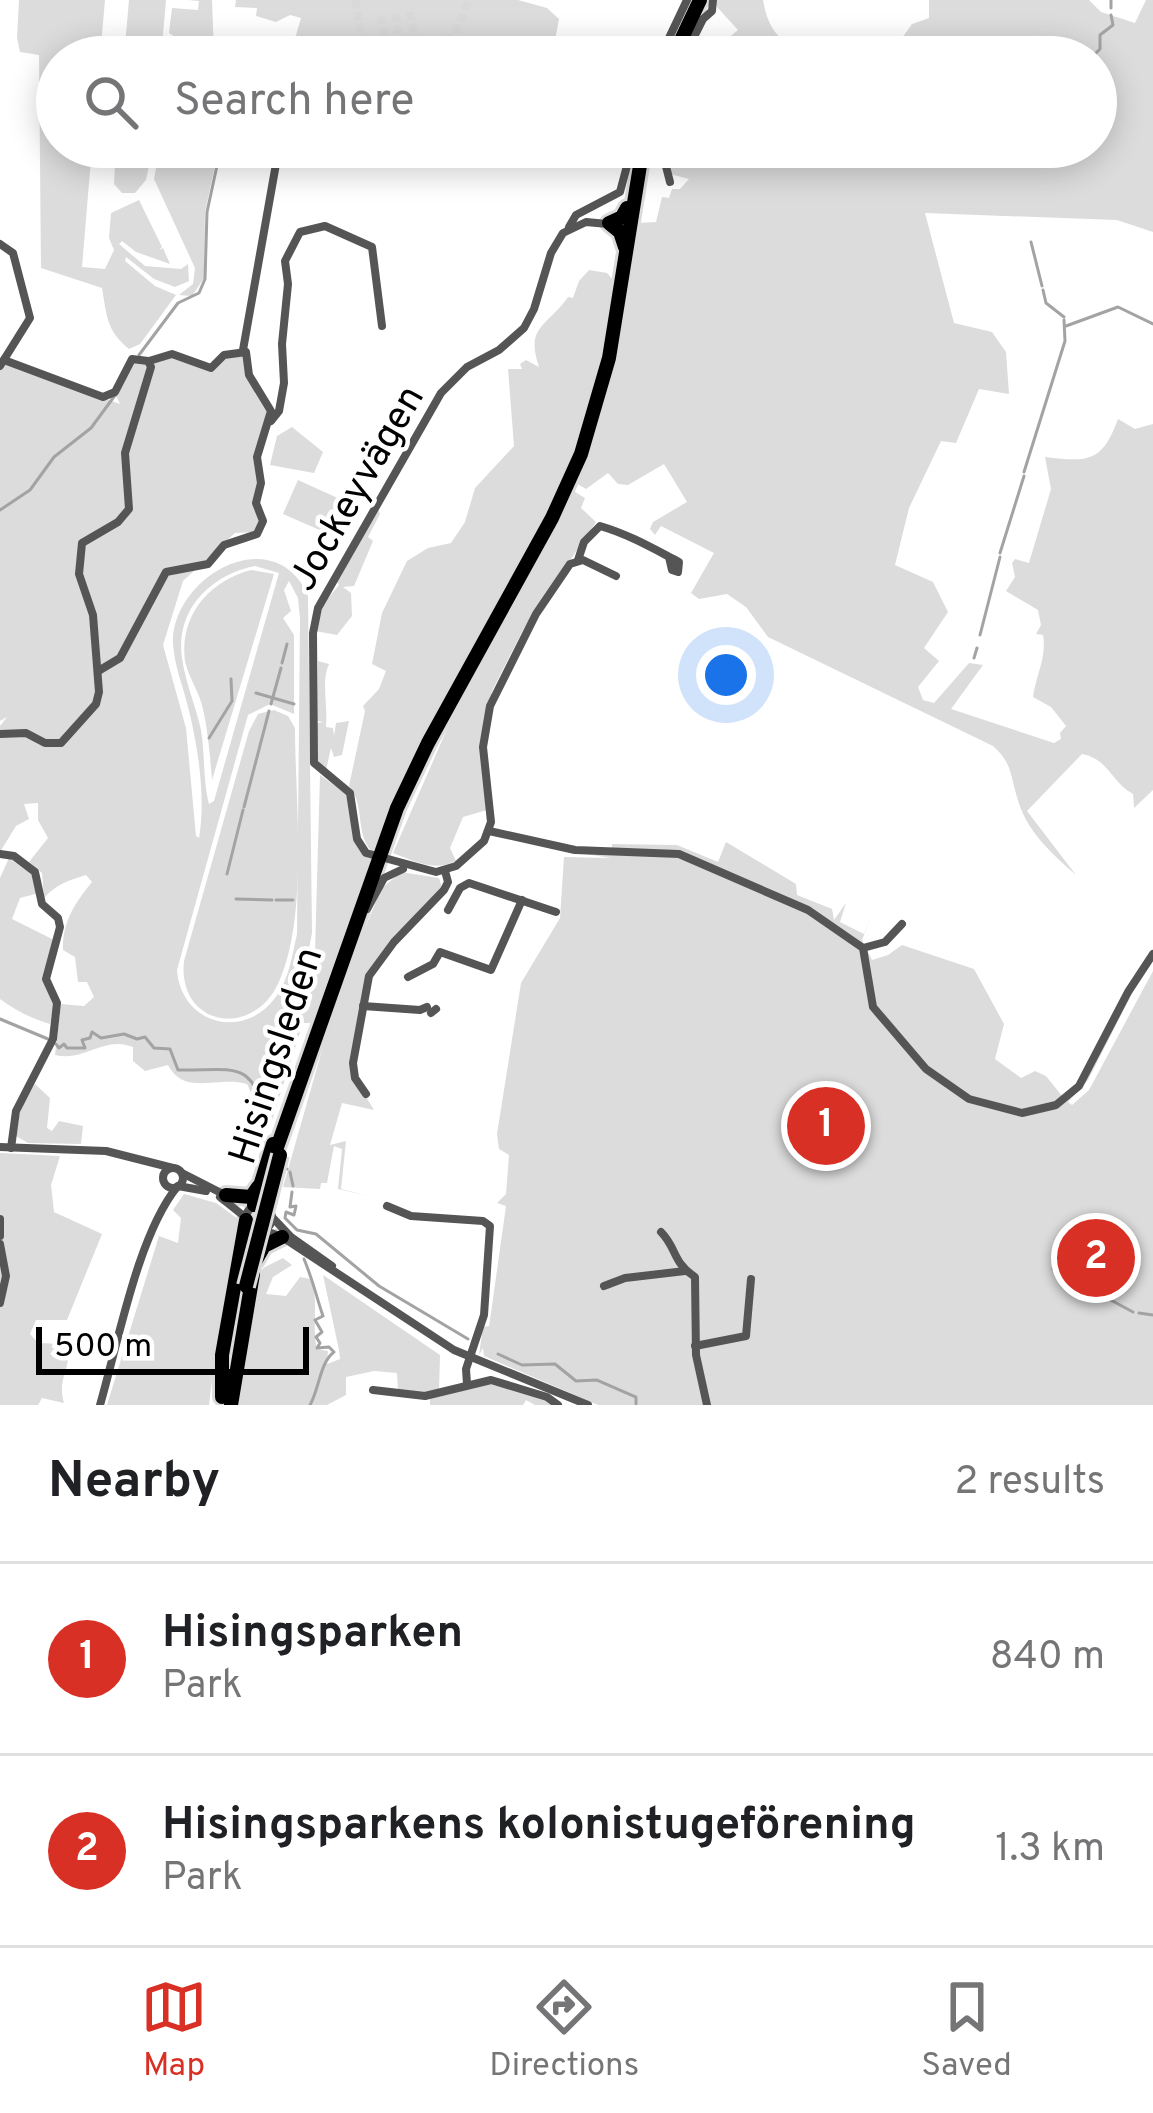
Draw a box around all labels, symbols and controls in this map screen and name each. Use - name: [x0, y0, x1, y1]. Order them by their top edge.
- search box: [36, 36, 1117, 168]
- icon: search: [78, 69, 144, 135]
- text: Search here: [174, 74, 414, 131]
- street label: Jockeyvägen: [280, 378, 437, 601]
- your location: [696, 645, 756, 705]
- street label: Hisingsleden: [220, 942, 336, 1171]
- pin: 1: [787, 1081, 865, 1171]
- pin: 2: [1057, 1213, 1135, 1303]
- scale bar: [36, 1321, 309, 1374]
- text: 500 m: [54, 1327, 152, 1369]
- text: Nearby: [48, 1451, 220, 1516]
- text: 2 results: [954, 1459, 1105, 1508]
- text: Hisingsparken: [162, 1606, 463, 1663]
- text: 1: [79, 1634, 95, 1683]
- text: 840 m: [990, 1634, 1105, 1683]
- text: Park: [162, 1663, 243, 1712]
- text: Hisingsparkens kolonistugeförening: [162, 1798, 916, 1855]
- text: 2: [75, 1826, 99, 1875]
- text: 1.3 km: [995, 1826, 1105, 1875]
- text: Park: [162, 1855, 243, 1904]
- tab: Map: [141, 1974, 207, 2088]
- tab: Directions: [489, 1974, 639, 2088]
- tab: Saved: [921, 1974, 1012, 2088]

